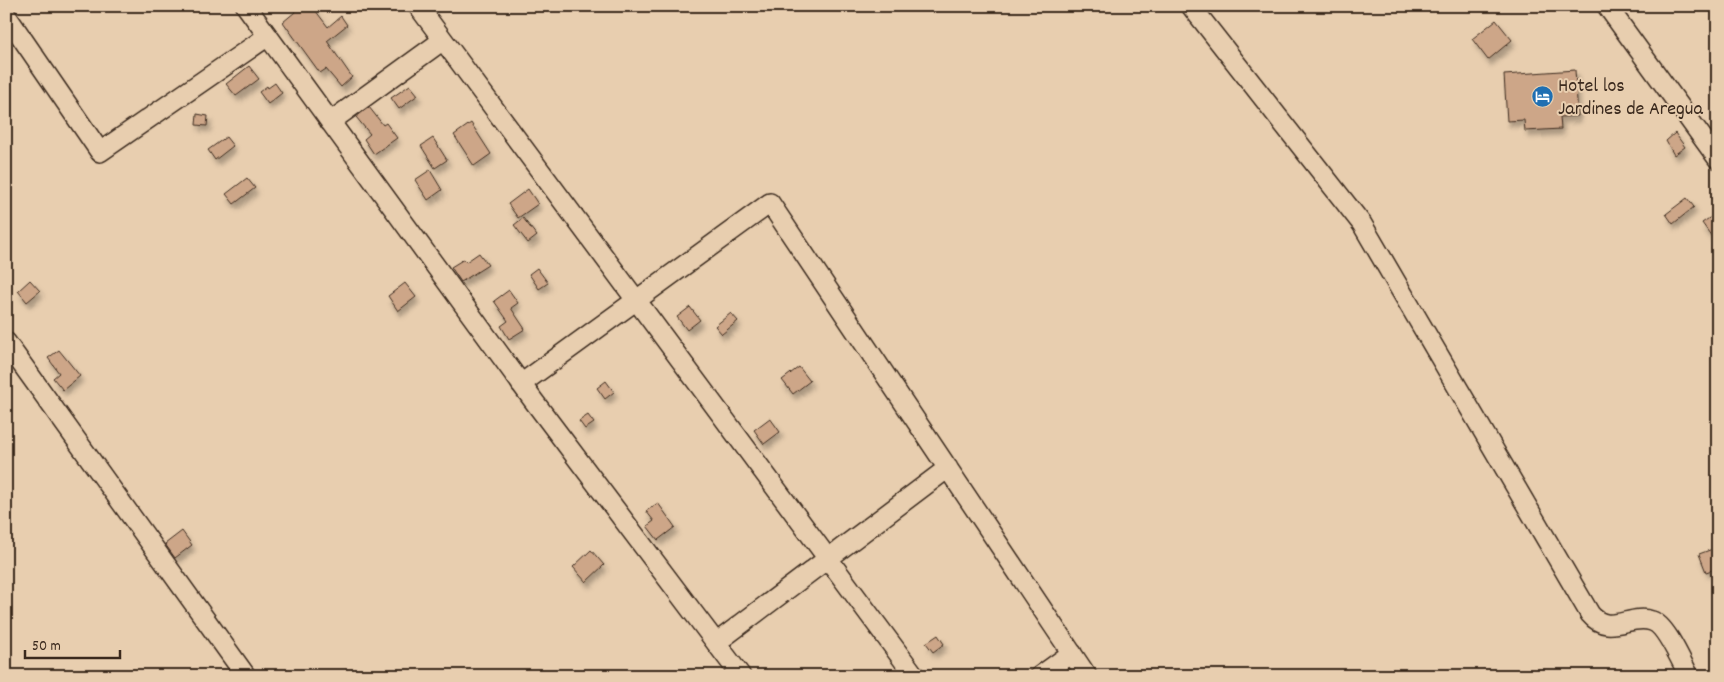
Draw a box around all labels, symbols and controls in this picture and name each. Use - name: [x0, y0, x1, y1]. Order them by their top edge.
- place label: Hotel los Jardines de Aregua: [1558, 73, 1703, 124]
- hotel icon: Hotel los Jardines de Aregua: [1530, 84, 1554, 108]
- scale bar: [25, 627, 120, 659]
- text: 50 m: [32, 636, 61, 658]

